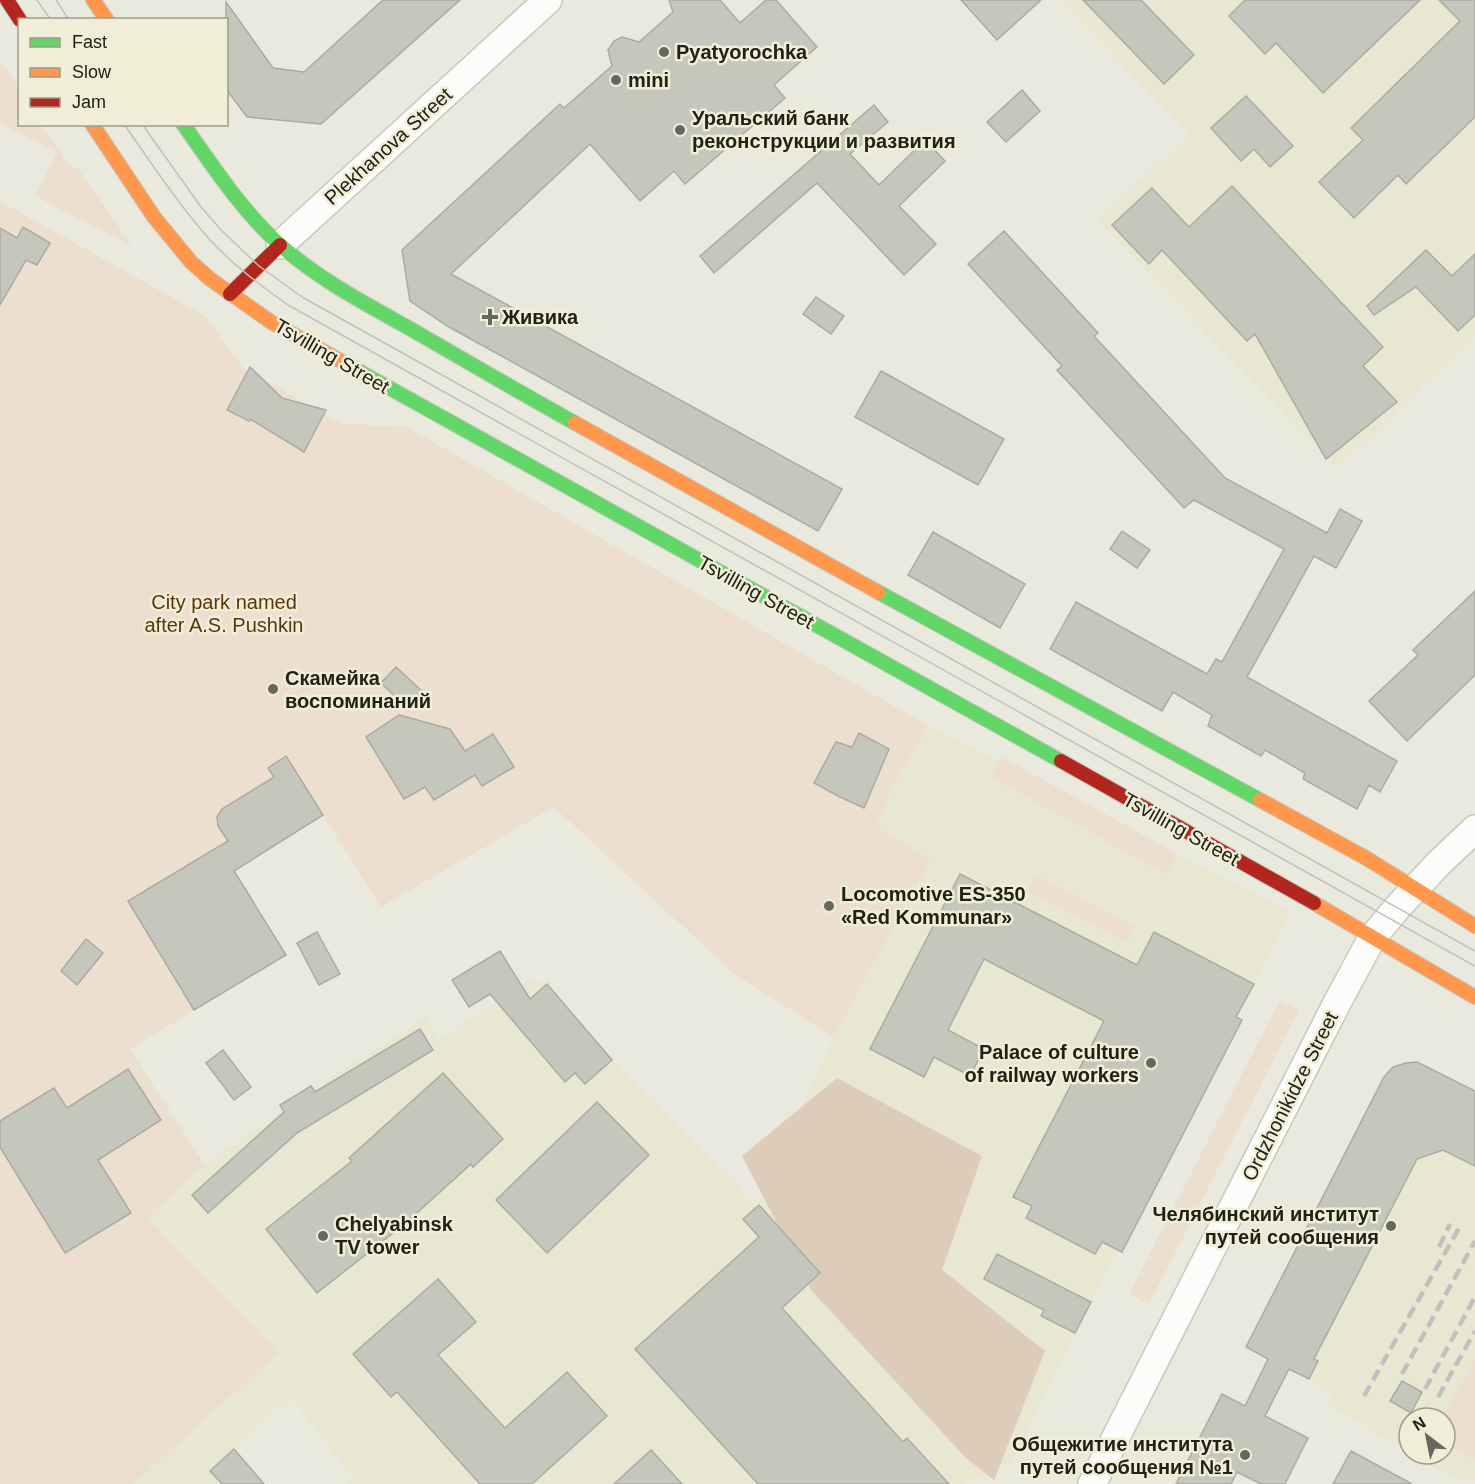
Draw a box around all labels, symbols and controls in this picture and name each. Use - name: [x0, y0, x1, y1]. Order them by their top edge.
- legend: [18, 18, 228, 126]
- text: Fast: [72, 32, 107, 52]
- place label: Pyatyorochka: [676, 41, 808, 63]
- marker: Pyatyorochka: [657, 45, 671, 59]
- text: Slow: [72, 62, 112, 82]
- place label: mini: [628, 69, 669, 91]
- marker: mini: [609, 73, 623, 87]
- street label: Plekhanova Street: [320, 83, 456, 209]
- text: Jam: [72, 92, 106, 112]
- place label: Уральский банк реконструкции и развития: [692, 107, 956, 152]
- marker: Уральский банк реконструкции и развития: [673, 123, 687, 137]
- place label: Живика: [501, 306, 579, 328]
- marker: Живика: [483, 310, 497, 324]
- street label: Tsvilling Street: [271, 314, 394, 398]
- street label: Tsvilling Street: [694, 551, 818, 633]
- park label: City park named after A.S. Pushkin: [145, 591, 303, 636]
- place label: Скамейка воспоминаний: [285, 667, 431, 712]
- marker: Скамейка воспоминаний: [266, 682, 280, 696]
- street label: Tsvilling Street: [1119, 788, 1243, 870]
- place label: Locomotive ES-350 «Red Kommunar»: [841, 883, 1026, 928]
- marker: Locomotive ES-350 «Red Kommunar»: [822, 899, 836, 913]
- street label: Ordzhonikidze Street: [1238, 1007, 1342, 1184]
- place label: Palace of culture of railway workers: [964, 1041, 1139, 1086]
- marker: Palace of culture of railway workers: [1144, 1056, 1158, 1070]
- place label: Челябинский институт путей сообщения: [1152, 1203, 1379, 1248]
- place label: Chelyabinsk TV tower: [335, 1213, 454, 1258]
- marker: Челябинский институт путей сообщения: [1384, 1219, 1398, 1233]
- marker: Chelyabinsk TV tower: [316, 1229, 330, 1243]
- north arrow: [1397, 1406, 1457, 1466]
- text: N: [1410, 1413, 1429, 1434]
- place label: Общежитие института путей сообщения №1: [1012, 1433, 1234, 1478]
- marker: Общежитие института путей сообщения №1: [1238, 1448, 1252, 1462]

